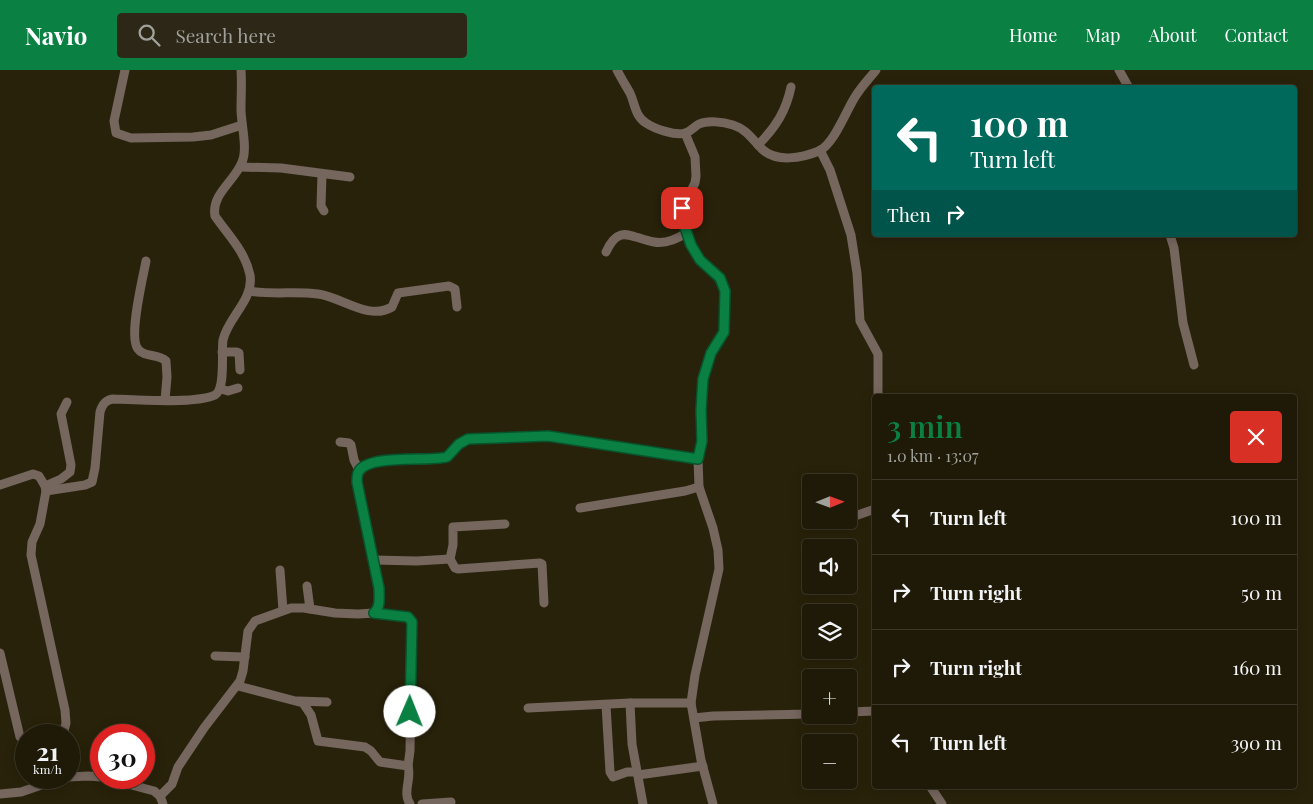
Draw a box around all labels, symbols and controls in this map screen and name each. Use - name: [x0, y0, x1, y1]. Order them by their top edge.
- search box: [117, 13, 467, 58]
- text: Navio: [25, 19, 87, 51]
- icon: search: [135, 21, 163, 49]
- text: Search here: [175, 22, 276, 48]
- text: Home: [1009, 23, 1057, 47]
- text: Map: [1085, 23, 1120, 47]
- text: About: [1148, 23, 1197, 47]
- text: Contact: [1225, 23, 1288, 47]
- text: 100 m: [970, 99, 1068, 146]
- icon: left: [887, 105, 952, 170]
- text: Turn left: [970, 144, 1055, 174]
- pin: [661, 187, 703, 229]
- icon: arrive: [668, 194, 696, 222]
- icon: right: [941, 200, 969, 228]
- text: Then: [887, 201, 931, 227]
- text: 3 min: [887, 406, 963, 446]
- button: close: [1230, 411, 1282, 463]
- text: 1.0 km · 13:07: [887, 445, 978, 466]
- north arrow: [802, 474, 858, 529]
- map controls: [802, 474, 857, 789]
- icon: left: [887, 503, 915, 531]
- text: Turn left: [930, 504, 1007, 530]
- text: 100 m: [1231, 504, 1282, 530]
- button: sound: [802, 539, 857, 594]
- icon: right: [887, 578, 915, 606]
- text: Turn right: [930, 579, 1022, 605]
- text: 50 m: [1241, 579, 1282, 605]
- button: layers: [802, 604, 857, 659]
- icon: right: [887, 653, 915, 681]
- text: Turn right: [930, 654, 1022, 680]
- text: 160 m: [1232, 654, 1282, 680]
- button: +: [802, 669, 857, 724]
- position arrow: [383, 685, 435, 737]
- speed limit sign: 30: [90, 724, 155, 789]
- icon: left: [887, 728, 915, 756]
- text: Turn left: [930, 729, 1007, 755]
- text: 390 m: [1231, 729, 1282, 755]
- text: 21: [36, 734, 59, 767]
- button: −: [802, 734, 857, 789]
- text: km/h: [33, 761, 62, 777]

